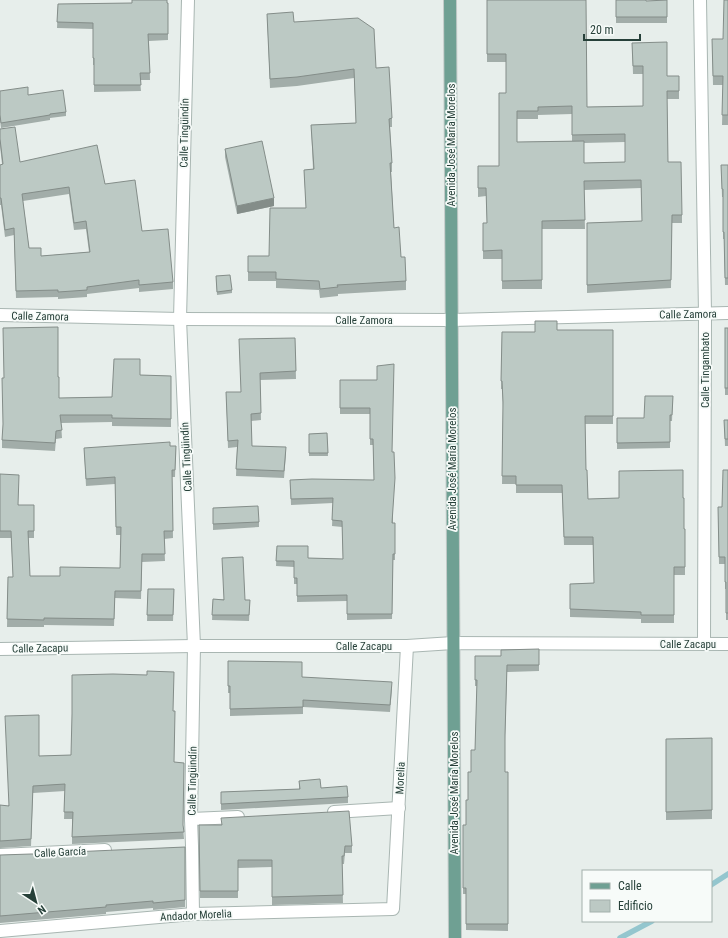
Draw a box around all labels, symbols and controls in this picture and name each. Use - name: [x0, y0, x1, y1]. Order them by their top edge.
- scale bar: [584, 16, 640, 42]
- text: 20 m: [590, 23, 614, 37]
- street label: Avenida José María Morelos: [445, 83, 458, 207]
- street label: Calle Tingüindín: [177, 98, 192, 168]
- street label: Calle Zamora: [659, 307, 717, 322]
- street label: Calle Zamora: [11, 309, 69, 324]
- street label: Calle Zamora: [335, 314, 393, 327]
- street label: Calle Tingambato: [699, 332, 712, 408]
- street label: Avenida José María Morelos: [446, 407, 459, 531]
- street label: Calle Tingüindín: [178, 422, 195, 492]
- street label: Calle Zacapu: [660, 638, 716, 651]
- street label: Calle Zacapu: [336, 640, 392, 653]
- street label: Calle Zacapu: [12, 642, 68, 655]
- street label: Avenida José María Morelos: [448, 731, 461, 855]
- street label: Calle Tingüindín: [185, 746, 200, 816]
- street label: Morelia: [393, 761, 408, 795]
- street label: Calle García: [34, 845, 86, 860]
- legend: [582, 870, 712, 922]
- text: Calle: [618, 879, 642, 893]
- north arrow: [16, 882, 56, 922]
- text: Edificio: [618, 899, 653, 913]
- text: N: [35, 902, 48, 917]
- street label: Andador Morelia: [160, 907, 232, 924]

